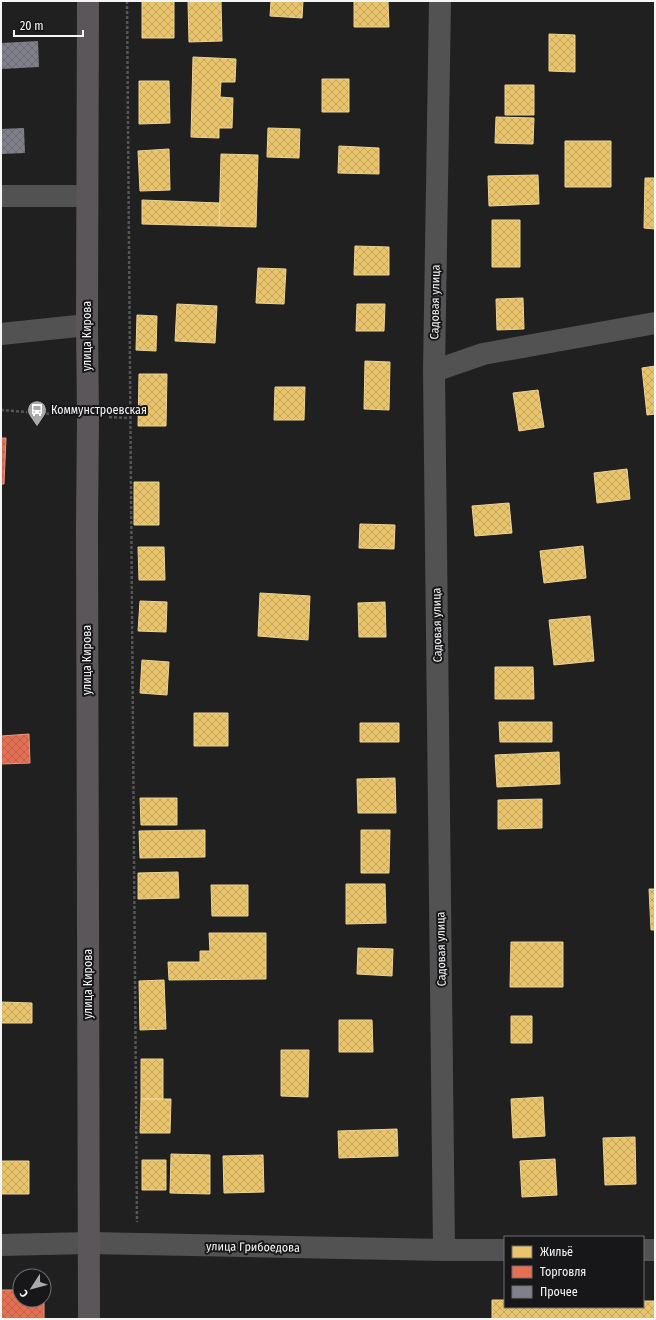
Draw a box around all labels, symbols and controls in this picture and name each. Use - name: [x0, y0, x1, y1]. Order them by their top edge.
- scale bar: [14, 12, 83, 38]
- text: 20 m: [20, 19, 44, 33]
- street label: Садовая улица: [427, 264, 443, 340]
- street label: улица Кирова: [80, 301, 94, 371]
- bus stop icon: Коммунстроевская: [26, 399, 48, 427]
- place label: Коммунстроевская: [51, 403, 147, 417]
- street label: Садовая улица: [429, 587, 445, 663]
- street label: улица Кирова: [80, 625, 94, 695]
- street label: Садовая улица: [433, 911, 449, 987]
- street label: улица Кирова: [81, 949, 95, 1019]
- legend: [504, 1236, 644, 1308]
- street label: улица Грибоедова: [206, 1239, 300, 1255]
- text: Жильё: [540, 1245, 573, 1259]
- text: Торговля: [540, 1265, 586, 1279]
- north arrow: [12, 1268, 52, 1308]
- text: Прочее: [540, 1285, 578, 1299]
- text: С: [17, 1287, 31, 1300]

